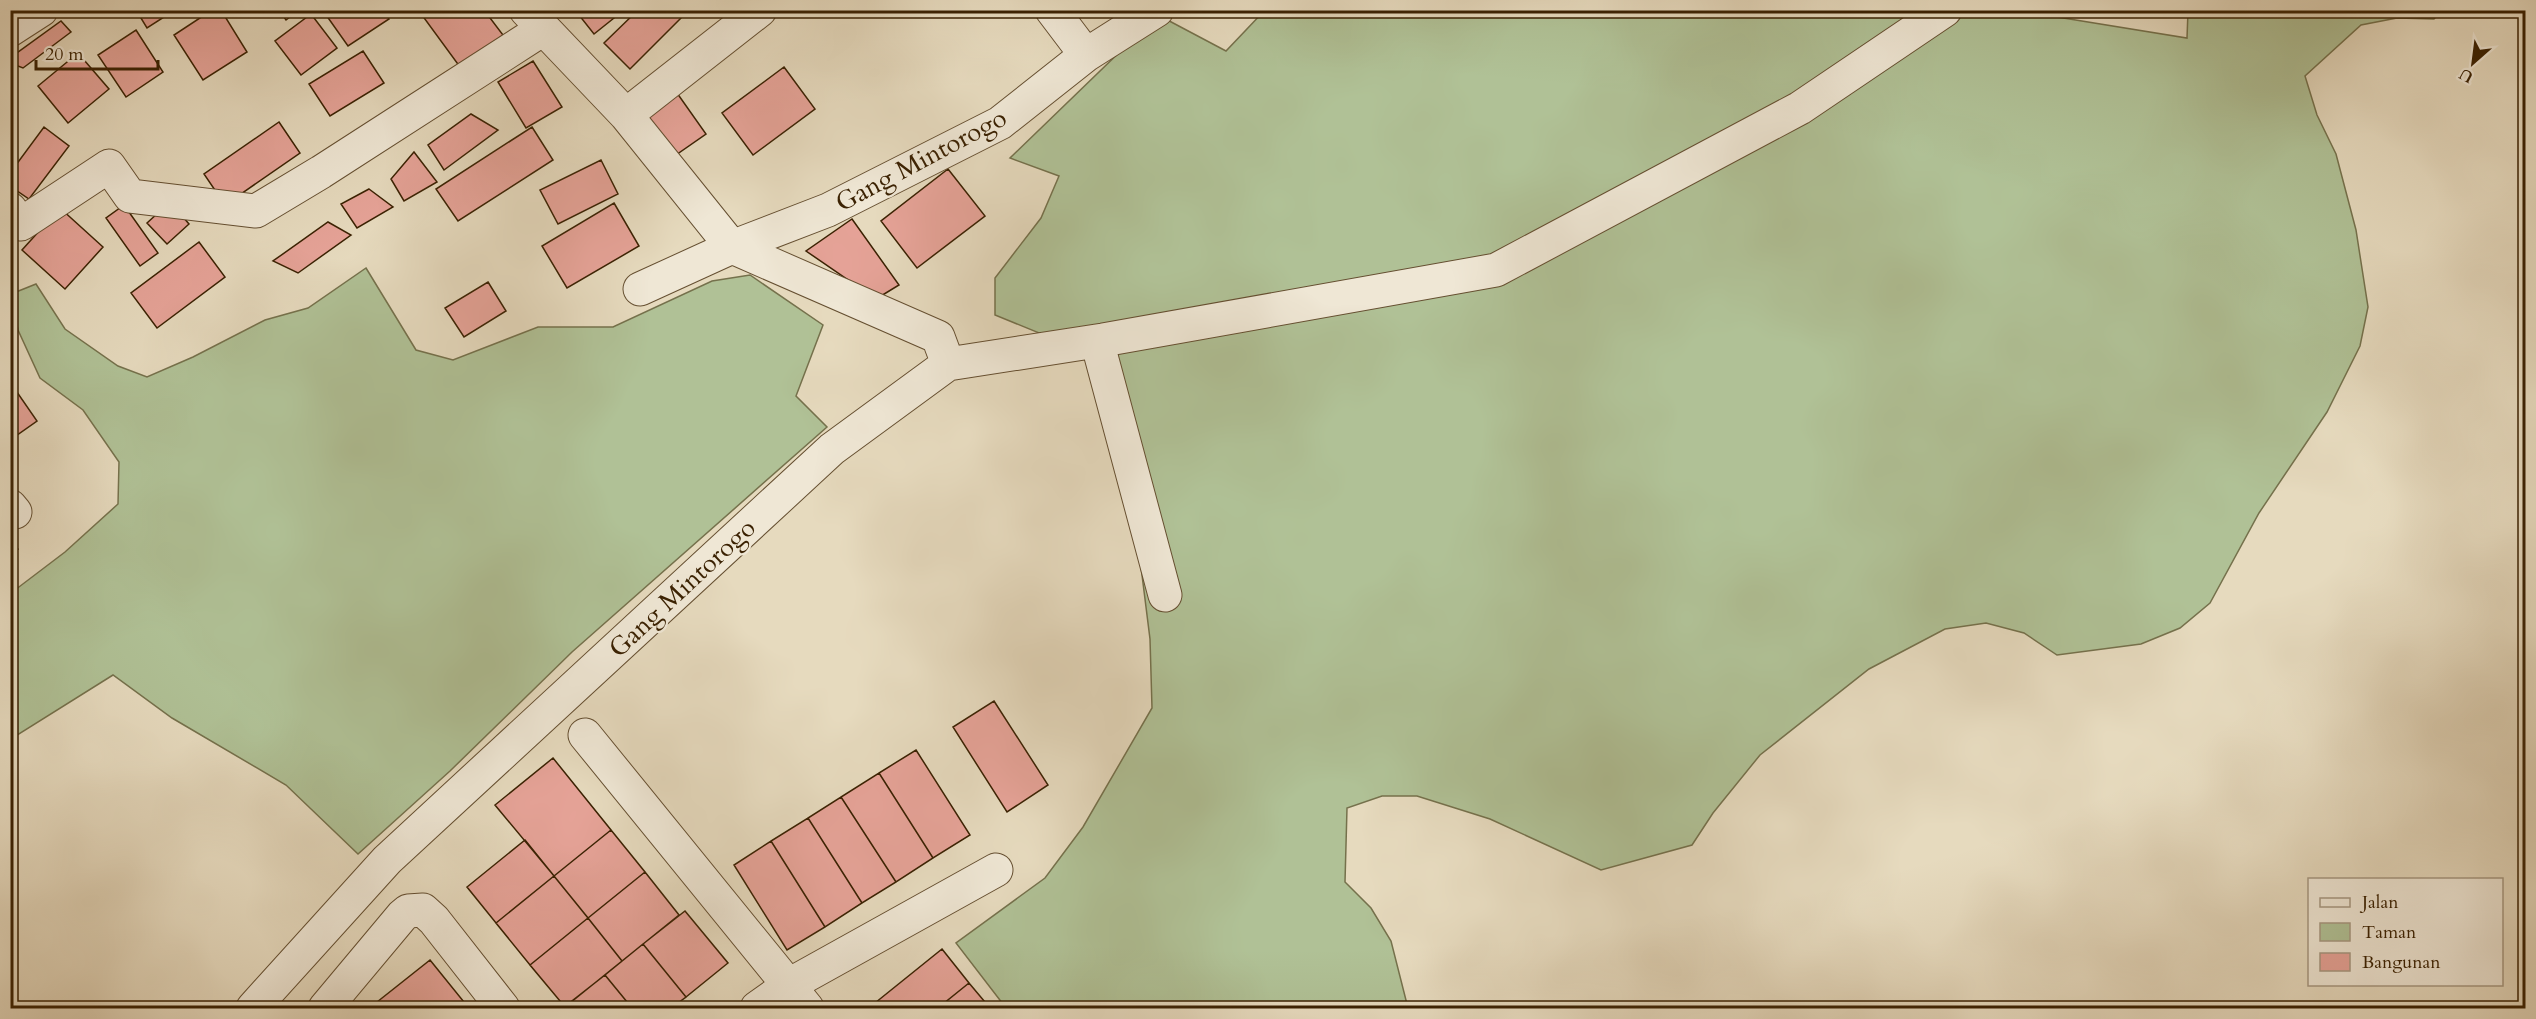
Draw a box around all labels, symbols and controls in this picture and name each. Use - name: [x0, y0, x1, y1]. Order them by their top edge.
- scale bar: [36, 33, 158, 71]
- north arrow: [2443, 33, 2503, 93]
- text: 20 m: [45, 42, 84, 67]
- text: U: [2455, 63, 2477, 88]
- street label: Gang Mintorogo: [829, 100, 1013, 220]
- street label: Gang Mintorogo: [601, 511, 763, 665]
- legend: [2308, 878, 2503, 986]
- text: Jalan: [2359, 890, 2399, 915]
- text: Taman: [2362, 920, 2417, 945]
- text: Bangunan: [2362, 950, 2441, 975]

